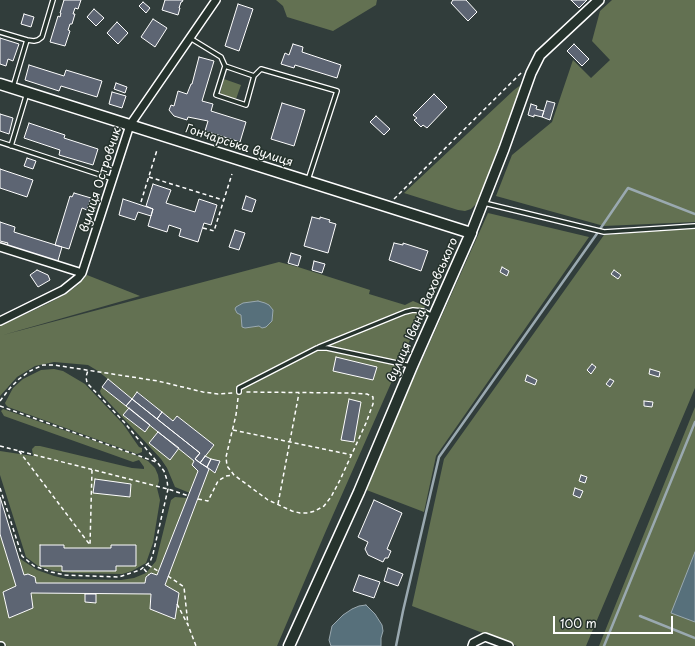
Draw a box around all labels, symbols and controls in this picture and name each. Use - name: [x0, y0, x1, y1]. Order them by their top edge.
- street label: Гончарська вулиця: [183, 122, 295, 170]
- street label: вулиця Островчик: [77, 126, 125, 234]
- street label: вулиця Івана Ваховського: [385, 235, 461, 385]
- scale bar: [555, 608, 675, 634]
- text: 100 m: [560, 614, 597, 632]

